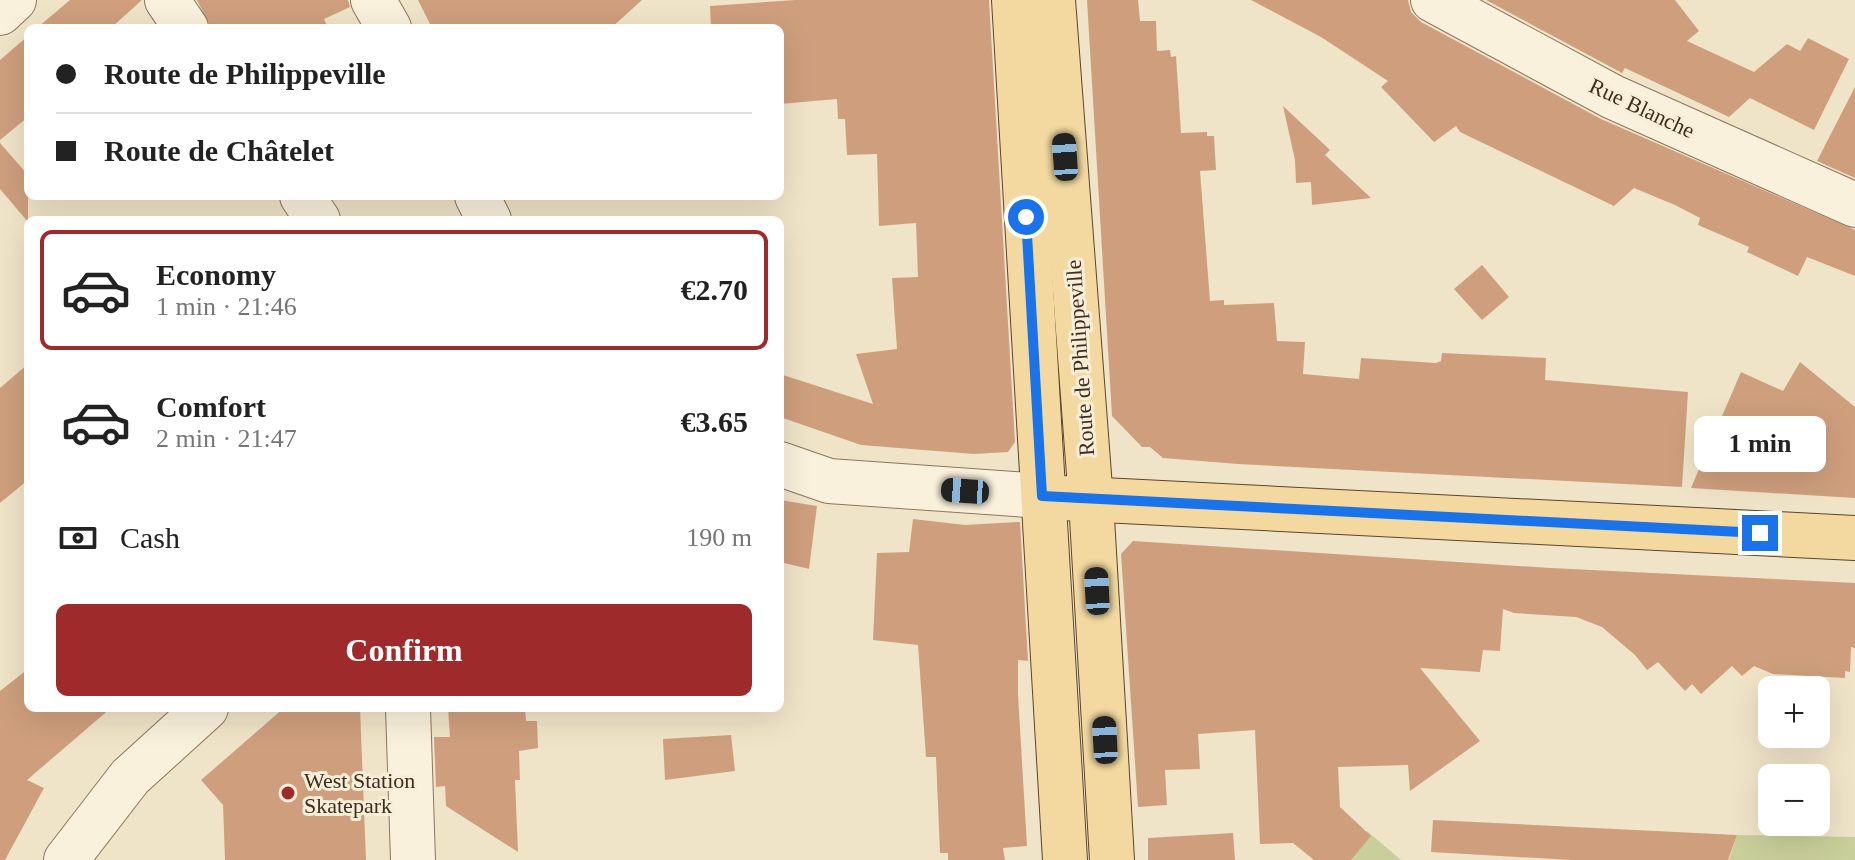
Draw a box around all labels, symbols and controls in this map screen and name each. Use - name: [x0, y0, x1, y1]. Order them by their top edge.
- text: Route de Philippeville: [104, 57, 386, 90]
- street label: Rue Blanche: [1585, 73, 1699, 143]
- car: [1051, 132, 1079, 182]
- text: Route de Châtelet: [104, 134, 334, 167]
- route start: [1008, 199, 1044, 235]
- icon: car: [60, 254, 132, 326]
- text: Economy: [156, 258, 276, 291]
- street label: Route de Philippeville: [1061, 259, 1099, 457]
- text: €2.70: [681, 273, 748, 306]
- text: 1 min · 21:46: [156, 292, 297, 321]
- icon: car: [60, 386, 132, 458]
- text: Comfort: [156, 390, 266, 423]
- text: €3.65: [681, 405, 748, 438]
- callout: 1 min: [1694, 417, 1826, 473]
- text: 2 min · 21:47: [156, 424, 297, 453]
- text: 1 min: [1729, 429, 1791, 458]
- car: [940, 477, 990, 505]
- route end: [1742, 515, 1778, 551]
- icon: cash: [56, 516, 100, 560]
- text: Cash: [120, 521, 180, 554]
- text: 190 m: [686, 523, 752, 552]
- car: [1084, 566, 1110, 616]
- button: Confirm: [56, 604, 752, 696]
- map controls: [1758, 676, 1830, 836]
- button: +: [1758, 676, 1830, 748]
- car: [1092, 715, 1118, 765]
- button: −: [1758, 764, 1830, 836]
- place label: West Station Skatepark: [304, 768, 415, 818]
- marker: West Station Skatepark: [279, 784, 297, 802]

